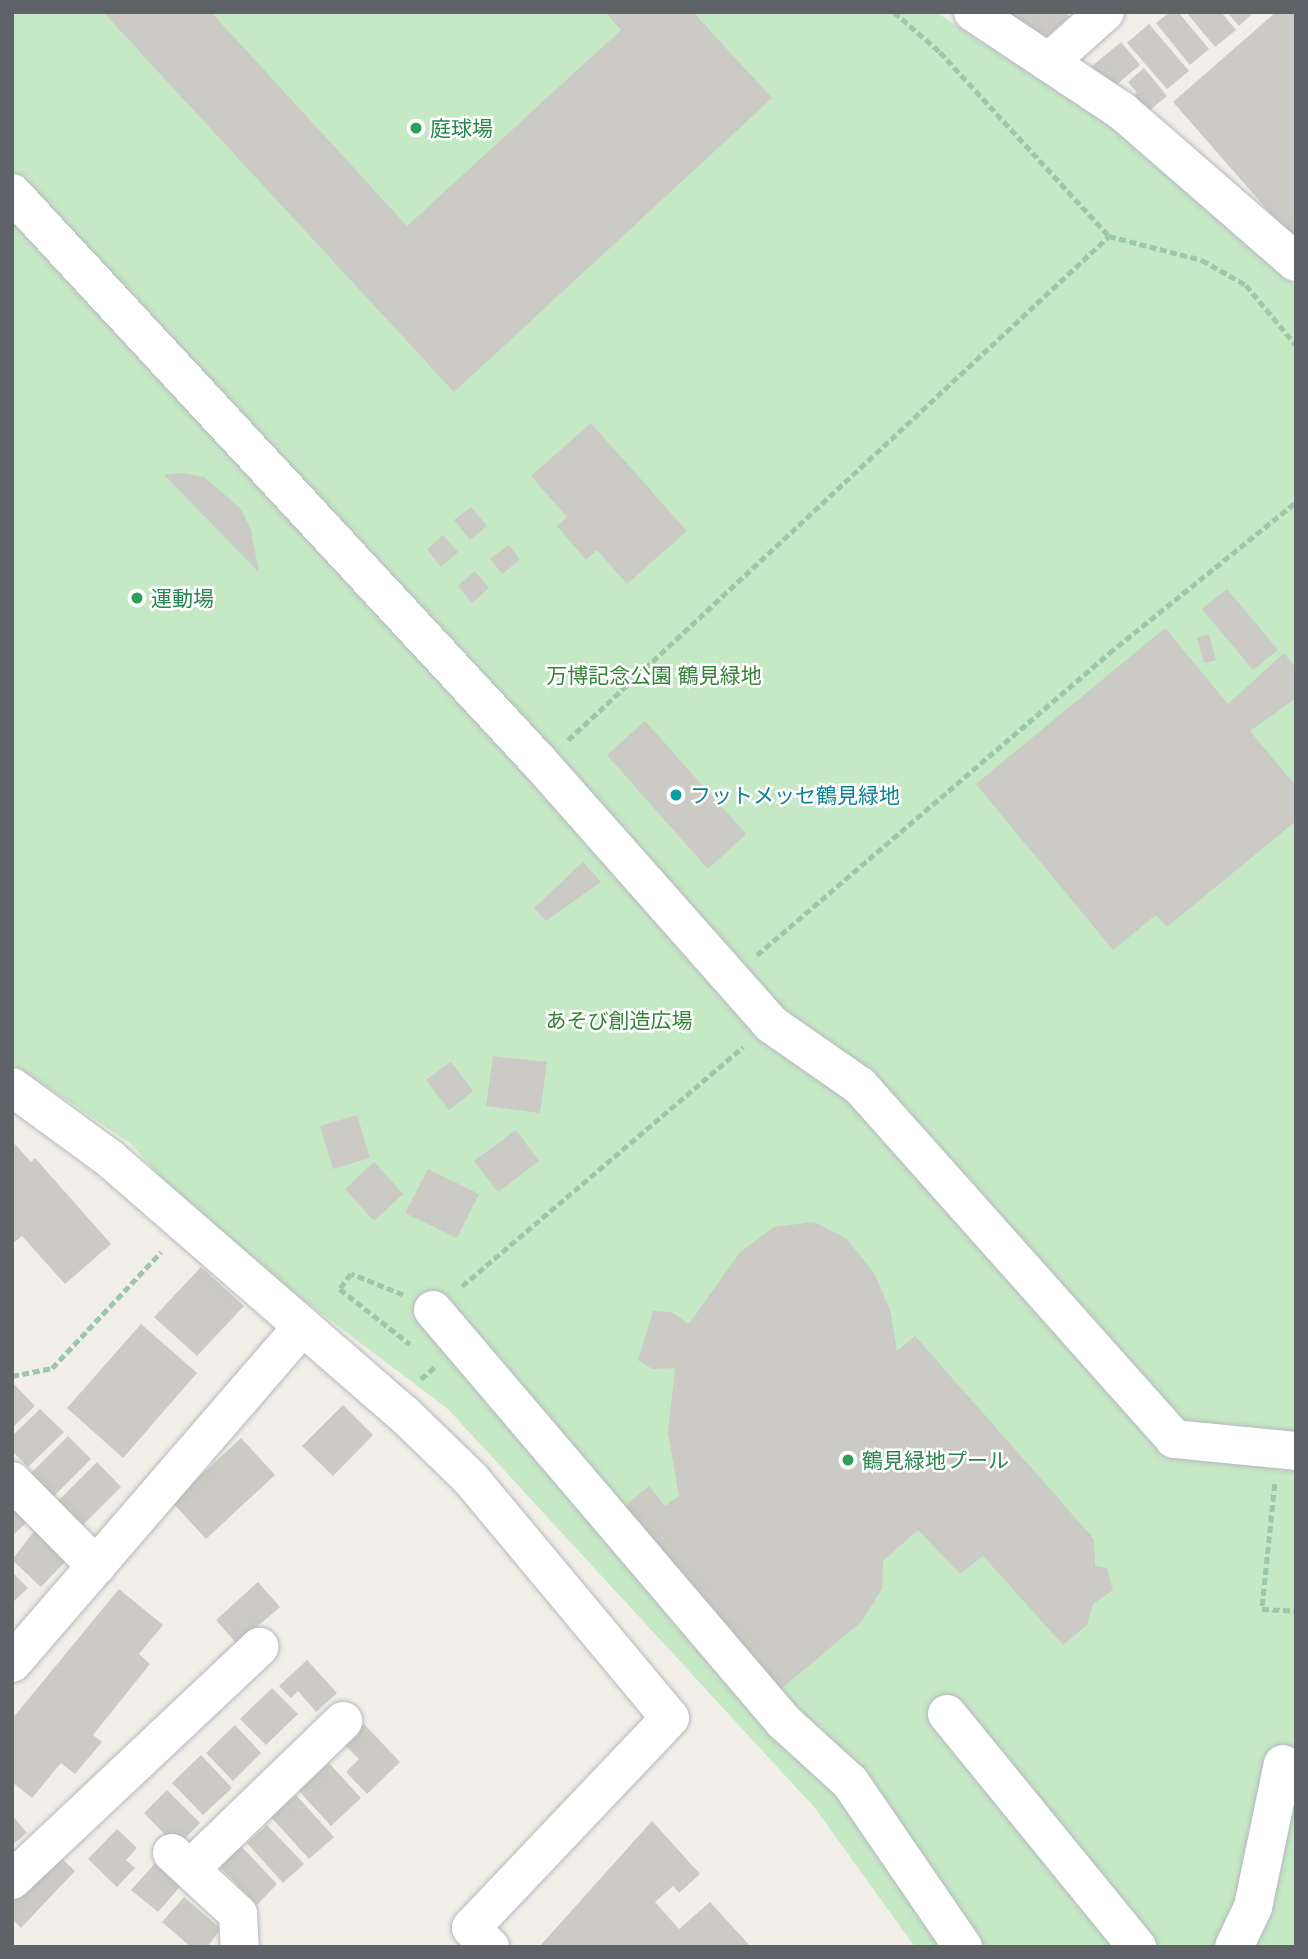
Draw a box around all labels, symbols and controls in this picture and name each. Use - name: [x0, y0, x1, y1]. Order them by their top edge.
- place label: 庭球場: [430, 115, 493, 141]
- marker: 庭球場: [408, 120, 424, 136]
- place label: 運動場: [151, 585, 214, 611]
- marker: 運動場: [129, 590, 145, 606]
- park label: 万博記念公園 鶴見緑地: [546, 662, 762, 688]
- place label: フットメッセ鶴見緑地: [690, 782, 900, 808]
- marker: フットメッセ鶴見緑地: [668, 787, 684, 803]
- park label: あそび創造広場: [546, 1007, 692, 1033]
- place label: 鶴見緑地プール: [862, 1447, 1009, 1473]
- marker: 鶴見緑地プール: [840, 1452, 856, 1468]

